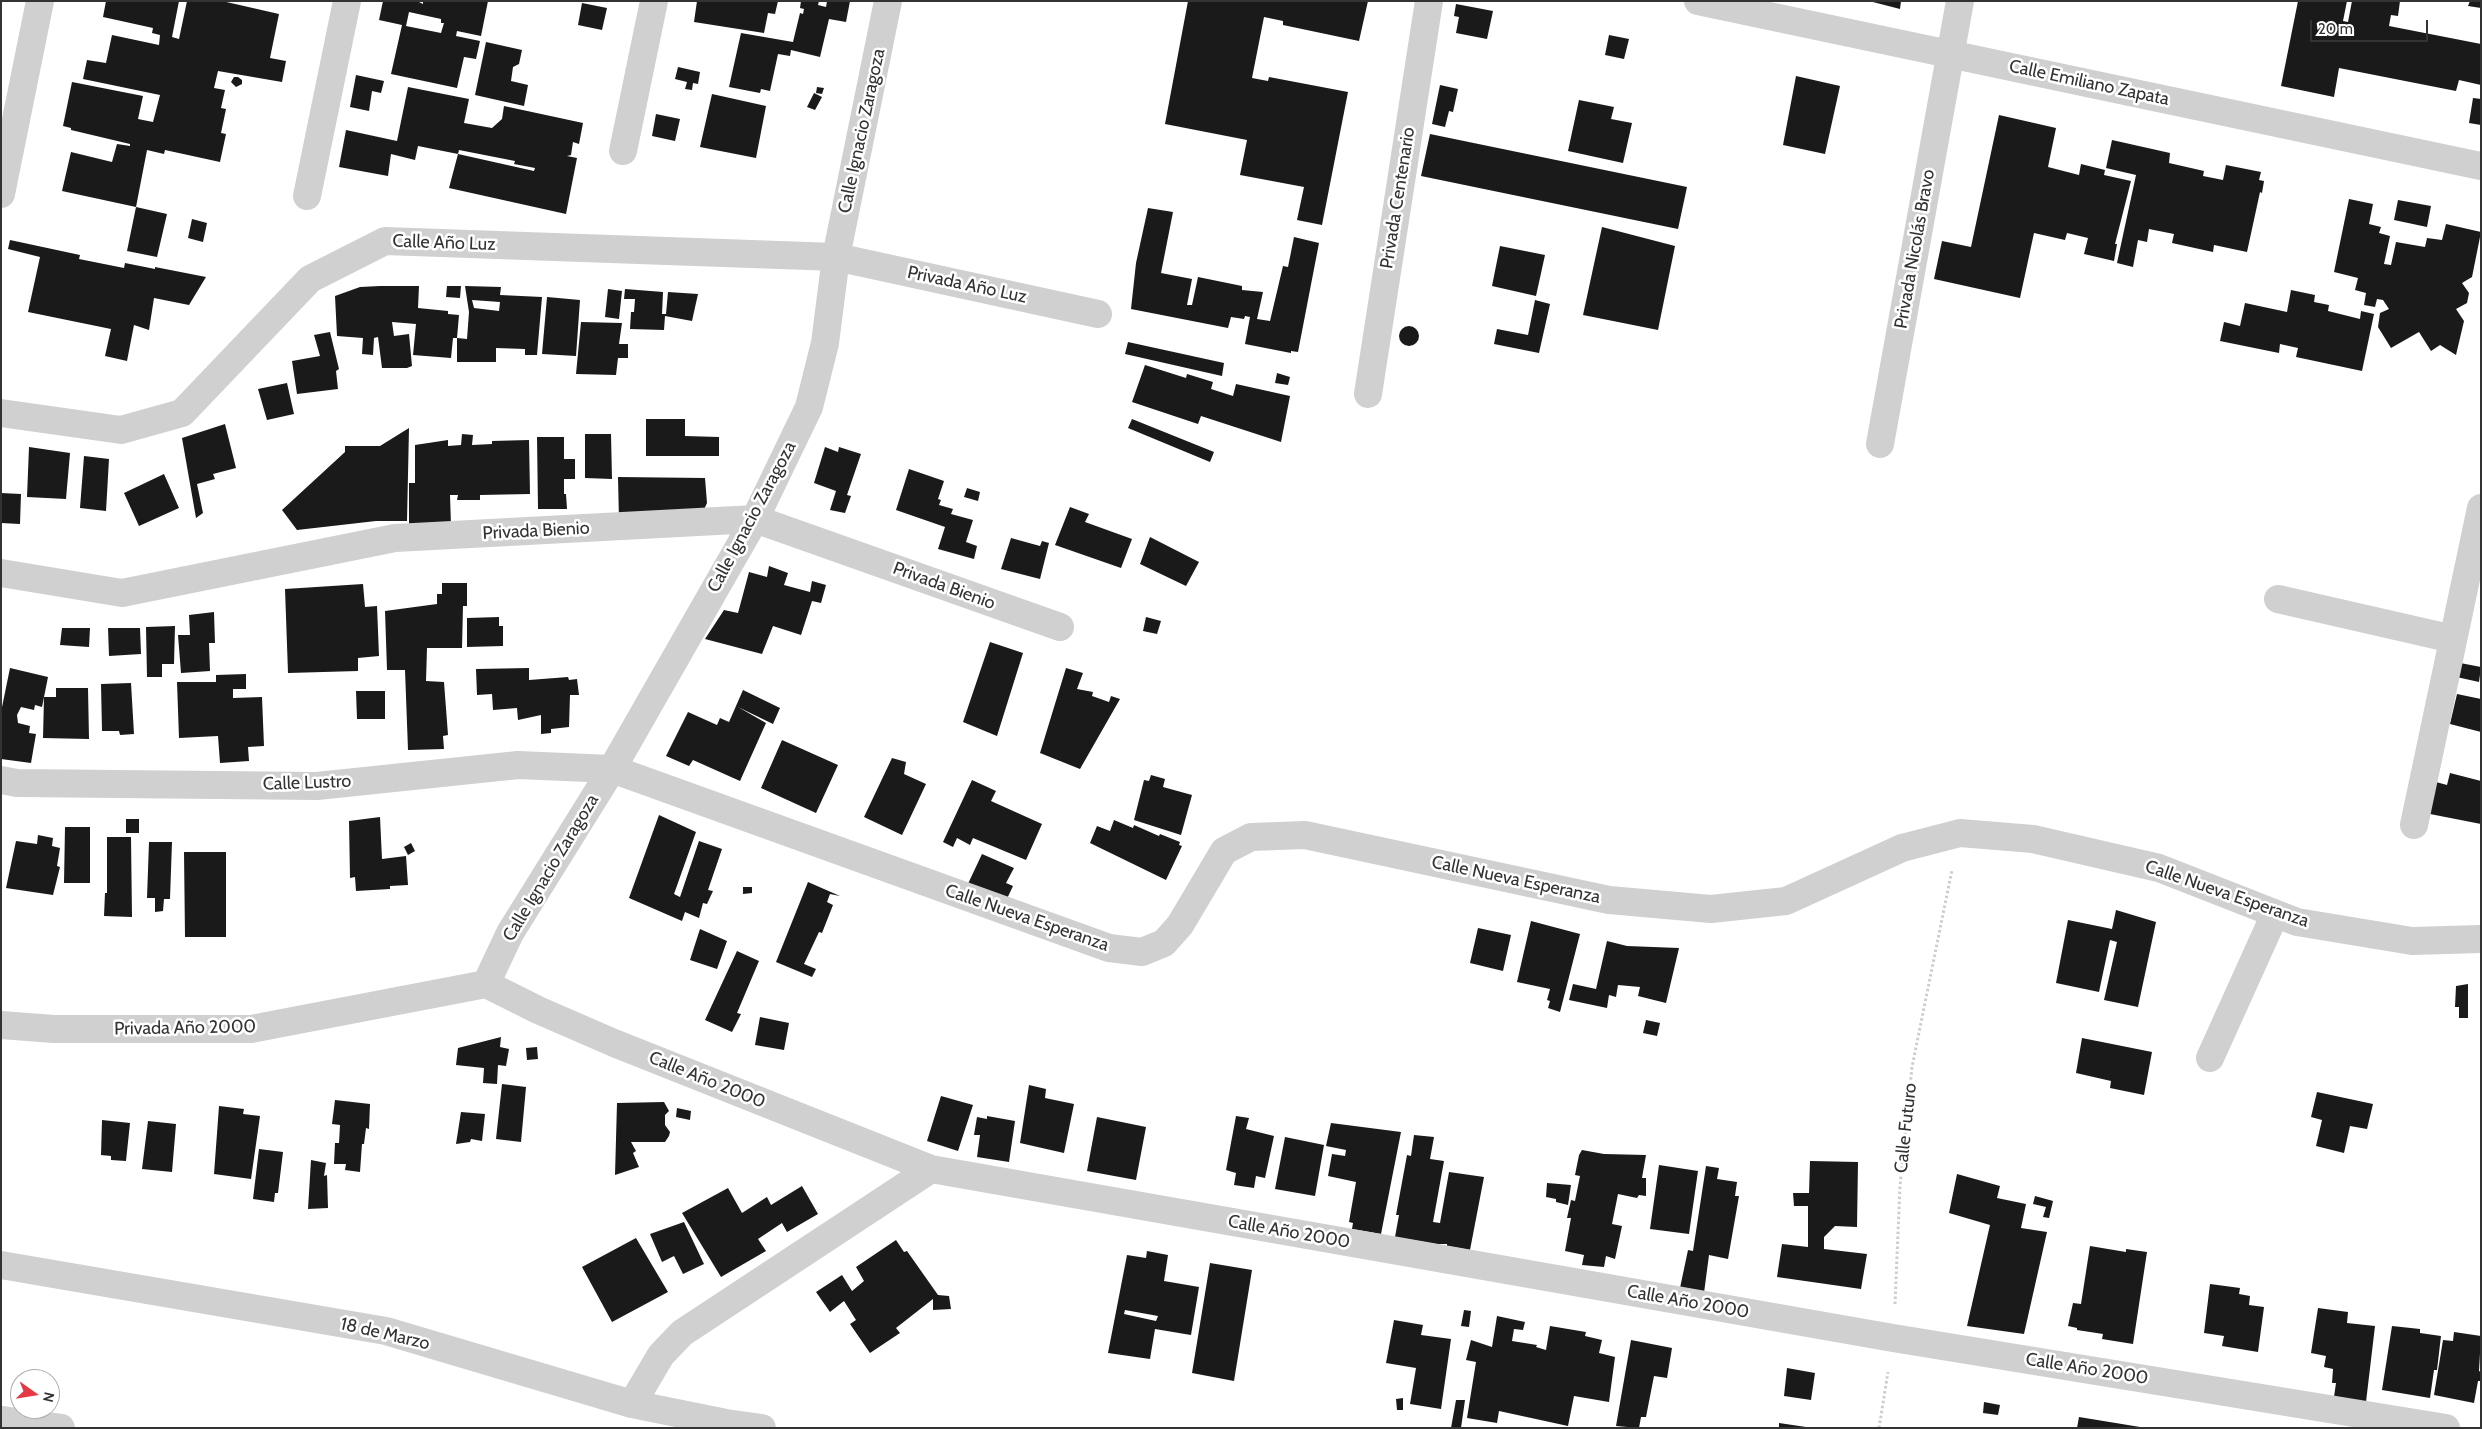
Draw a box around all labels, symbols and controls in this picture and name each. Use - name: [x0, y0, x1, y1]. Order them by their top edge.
- scale bar: [2312, 10, 2430, 42]
- text: 20 m: [2318, 20, 2353, 38]
- street label: Calle Ignacio Zaragoza: [834, 47, 890, 215]
- street label: Calle Emiliano Zapata: [2007, 55, 2171, 111]
- street label: Privada Centenario: [1376, 126, 1420, 270]
- street label: Privada Nicolás Bravo: [1890, 168, 1940, 330]
- street label: Calle Año Luz: [392, 230, 496, 256]
- street label: Privada Año Luz: [905, 262, 1029, 308]
- street label: Calle Ignacio Zaragoza: [703, 438, 801, 596]
- street label: Privada Bienio: [482, 517, 590, 545]
- street label: Privada Bienio: [890, 558, 998, 614]
- street label: Calle Lustro: [262, 771, 352, 795]
- street label: Calle Ignacio Zaragoza: [499, 791, 603, 945]
- street label: Calle Nueva Esperanza: [1430, 852, 1602, 908]
- street label: Calle Nueva Esperanza: [2142, 856, 2312, 932]
- street label: Calle Nueva Esperanza: [942, 880, 1112, 956]
- street label: Privada Año 2000: [114, 1016, 256, 1040]
- street label: Calle Año 2000: [646, 1047, 768, 1113]
- street label: Calle Futuro: [1891, 1082, 1921, 1174]
- street label: Calle Año 2000: [1226, 1211, 1352, 1253]
- street label: Calle Año 2000: [1625, 1281, 1751, 1323]
- street label: 18 de Marzo: [338, 1313, 432, 1355]
- street label: Calle Año 2000: [2024, 1349, 2150, 1389]
- north arrow: [10, 1369, 60, 1419]
- text: N: [39, 1390, 59, 1404]

